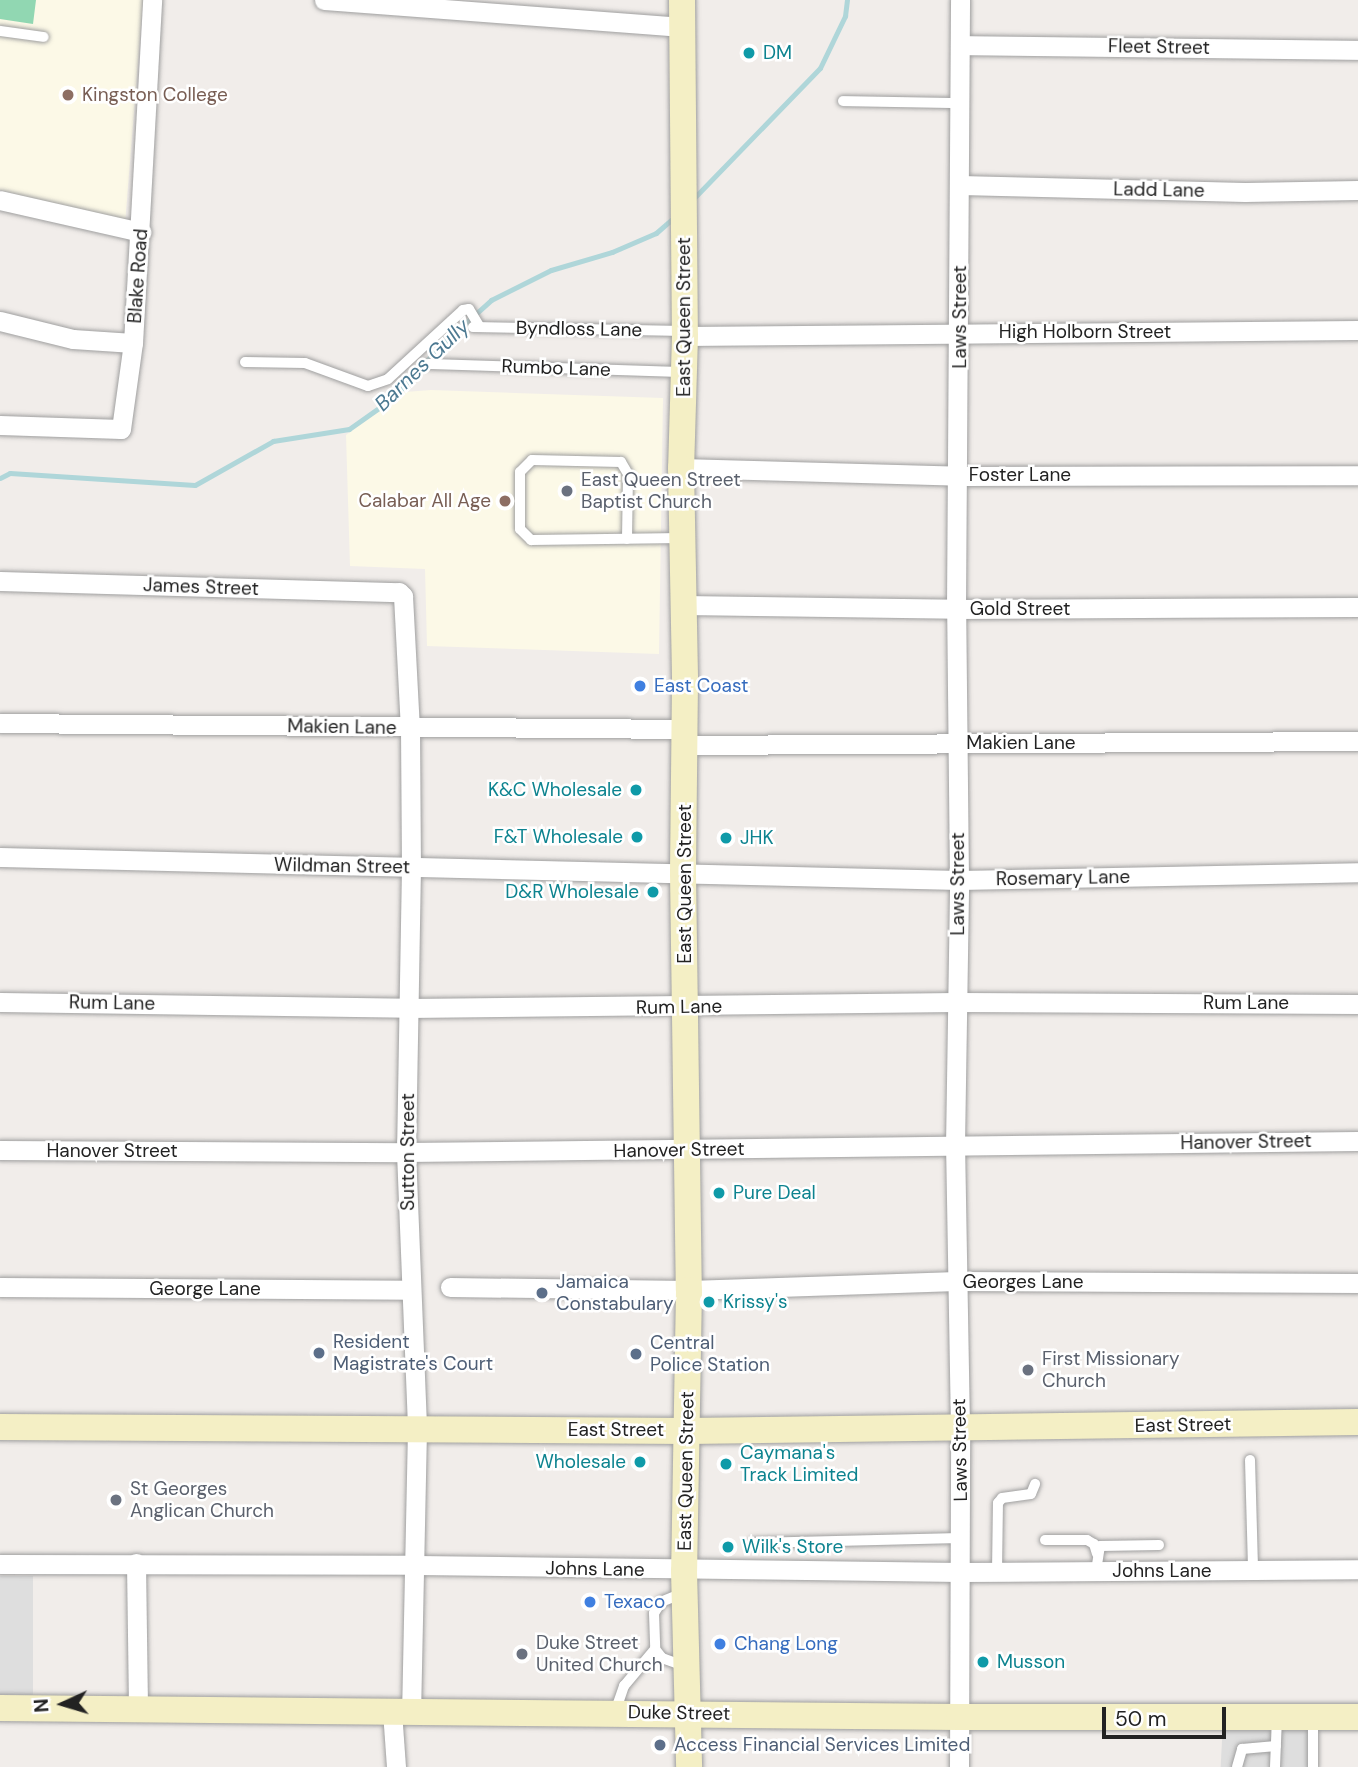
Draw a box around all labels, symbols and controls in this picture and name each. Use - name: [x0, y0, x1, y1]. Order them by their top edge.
- street label: Fleet Street: [1108, 35, 1210, 59]
- place label: DM: [763, 42, 792, 64]
- marker: DM: [741, 45, 757, 61]
- place label: Kingston College: [82, 84, 228, 106]
- marker: Kingston College: [60, 87, 76, 103]
- street label: Ladd Lane: [1113, 178, 1205, 202]
- street label: Blake Road: [123, 228, 153, 324]
- street label: East Queen Street: [673, 237, 695, 397]
- street label: Laws Street: [949, 265, 971, 369]
- water label: Barnes Gully: [369, 314, 475, 416]
- street label: Byndloss Lane: [516, 316, 642, 342]
- street label: High Holborn Street: [999, 321, 1171, 343]
- street label: Rumbo Lane: [501, 355, 611, 381]
- street label: Foster Lane: [969, 464, 1071, 486]
- place label: East Queen Street Baptist Church: [581, 469, 741, 513]
- marker: East Queen Street Baptist Church: [559, 483, 575, 499]
- place label: Calabar All Age: [358, 490, 491, 512]
- marker: Calabar All Age: [497, 493, 513, 509]
- street label: James Street: [143, 574, 259, 600]
- street label: Gold Street: [970, 598, 1070, 620]
- place label: East Coast: [654, 675, 748, 697]
- marker: East Coast: [632, 678, 648, 694]
- street label: Makien Lane: [287, 715, 397, 739]
- street label: Makien Lane: [966, 732, 1076, 754]
- place label: K&C Wholesale: [488, 779, 622, 801]
- marker: K&C Wholesale: [628, 782, 644, 798]
- street label: East Queen Street: [674, 804, 696, 964]
- place label: F&T Wholesale: [494, 826, 623, 848]
- place label: JHK: [740, 827, 774, 849]
- marker: F&T Wholesale: [629, 829, 645, 845]
- marker: JHK: [718, 830, 734, 846]
- street label: Laws Street: [947, 832, 969, 936]
- street label: Wildman Street: [274, 853, 410, 879]
- street label: Rosemary Lane: [996, 865, 1130, 891]
- place label: D&R Wholesale: [505, 881, 639, 903]
- marker: D&R Wholesale: [645, 884, 661, 900]
- street label: Rum Lane: [69, 991, 155, 1015]
- street label: Rum Lane: [1203, 992, 1289, 1014]
- street label: Rum Lane: [636, 995, 722, 1019]
- street label: Sutton Street: [397, 1093, 419, 1211]
- street label: Hanover Street: [1180, 1129, 1312, 1155]
- street label: Hanover Street: [613, 1137, 745, 1163]
- street label: Hanover Street: [46, 1140, 178, 1162]
- place label: Pure Deal: [733, 1182, 816, 1204]
- marker: Pure Deal: [711, 1185, 727, 1201]
- place label: Jamaica Constabulary: [556, 1271, 674, 1315]
- street label: Georges Lane: [963, 1271, 1083, 1293]
- street label: George Lane: [149, 1278, 261, 1300]
- marker: Jamaica Constabulary: [534, 1285, 550, 1301]
- place label: Krissy's: [723, 1291, 787, 1313]
- marker: Krissy's: [701, 1294, 717, 1310]
- place label: Resident Magistrate's Court: [333, 1331, 493, 1375]
- place label: Central Police Station: [650, 1332, 770, 1376]
- marker: Resident Magistrate's Court: [311, 1345, 327, 1361]
- marker: Central Police Station: [628, 1346, 644, 1362]
- place label: First Missionary Church: [1042, 1348, 1180, 1392]
- marker: First Missionary Church: [1020, 1362, 1036, 1378]
- street label: East Queen Street: [673, 1391, 699, 1551]
- street label: Laws Street: [948, 1398, 972, 1502]
- street label: East Street: [1135, 1413, 1231, 1437]
- street label: East Street: [568, 1419, 664, 1441]
- place label: Caymana's Track Limited: [740, 1442, 858, 1486]
- place label: Wholesale: [535, 1451, 626, 1473]
- marker: Wholesale: [632, 1454, 648, 1470]
- marker: Caymana's Track Limited: [718, 1456, 734, 1472]
- place label: St Georges Anglican Church: [130, 1478, 274, 1522]
- marker: St Georges Anglican Church: [108, 1492, 124, 1508]
- place label: Wilk's Store: [742, 1536, 843, 1558]
- marker: Wilk's Store: [720, 1539, 736, 1555]
- street label: Johns Lane: [545, 1557, 645, 1581]
- street label: Johns Lane: [1112, 1560, 1212, 1582]
- place label: Texaco: [604, 1591, 665, 1613]
- marker: Texaco: [582, 1594, 598, 1610]
- place label: Duke Street United Church: [536, 1632, 663, 1676]
- place label: Chang Long: [734, 1633, 838, 1655]
- marker: Chang Long: [712, 1636, 728, 1652]
- marker: Duke Street United Church: [514, 1646, 530, 1662]
- place label: Musson: [997, 1651, 1065, 1673]
- marker: Musson: [975, 1654, 991, 1670]
- north arrow: [28, 1669, 98, 1739]
- scale bar: [1106, 1694, 1230, 1738]
- text: N: [29, 1698, 55, 1713]
- street label: Duke Street: [628, 1701, 730, 1725]
- text: 50 m: [1115, 1705, 1166, 1733]
- place label: Access Financial Services Limited: [674, 1734, 970, 1756]
- marker: Access Financial Services Limited: [652, 1737, 668, 1753]

